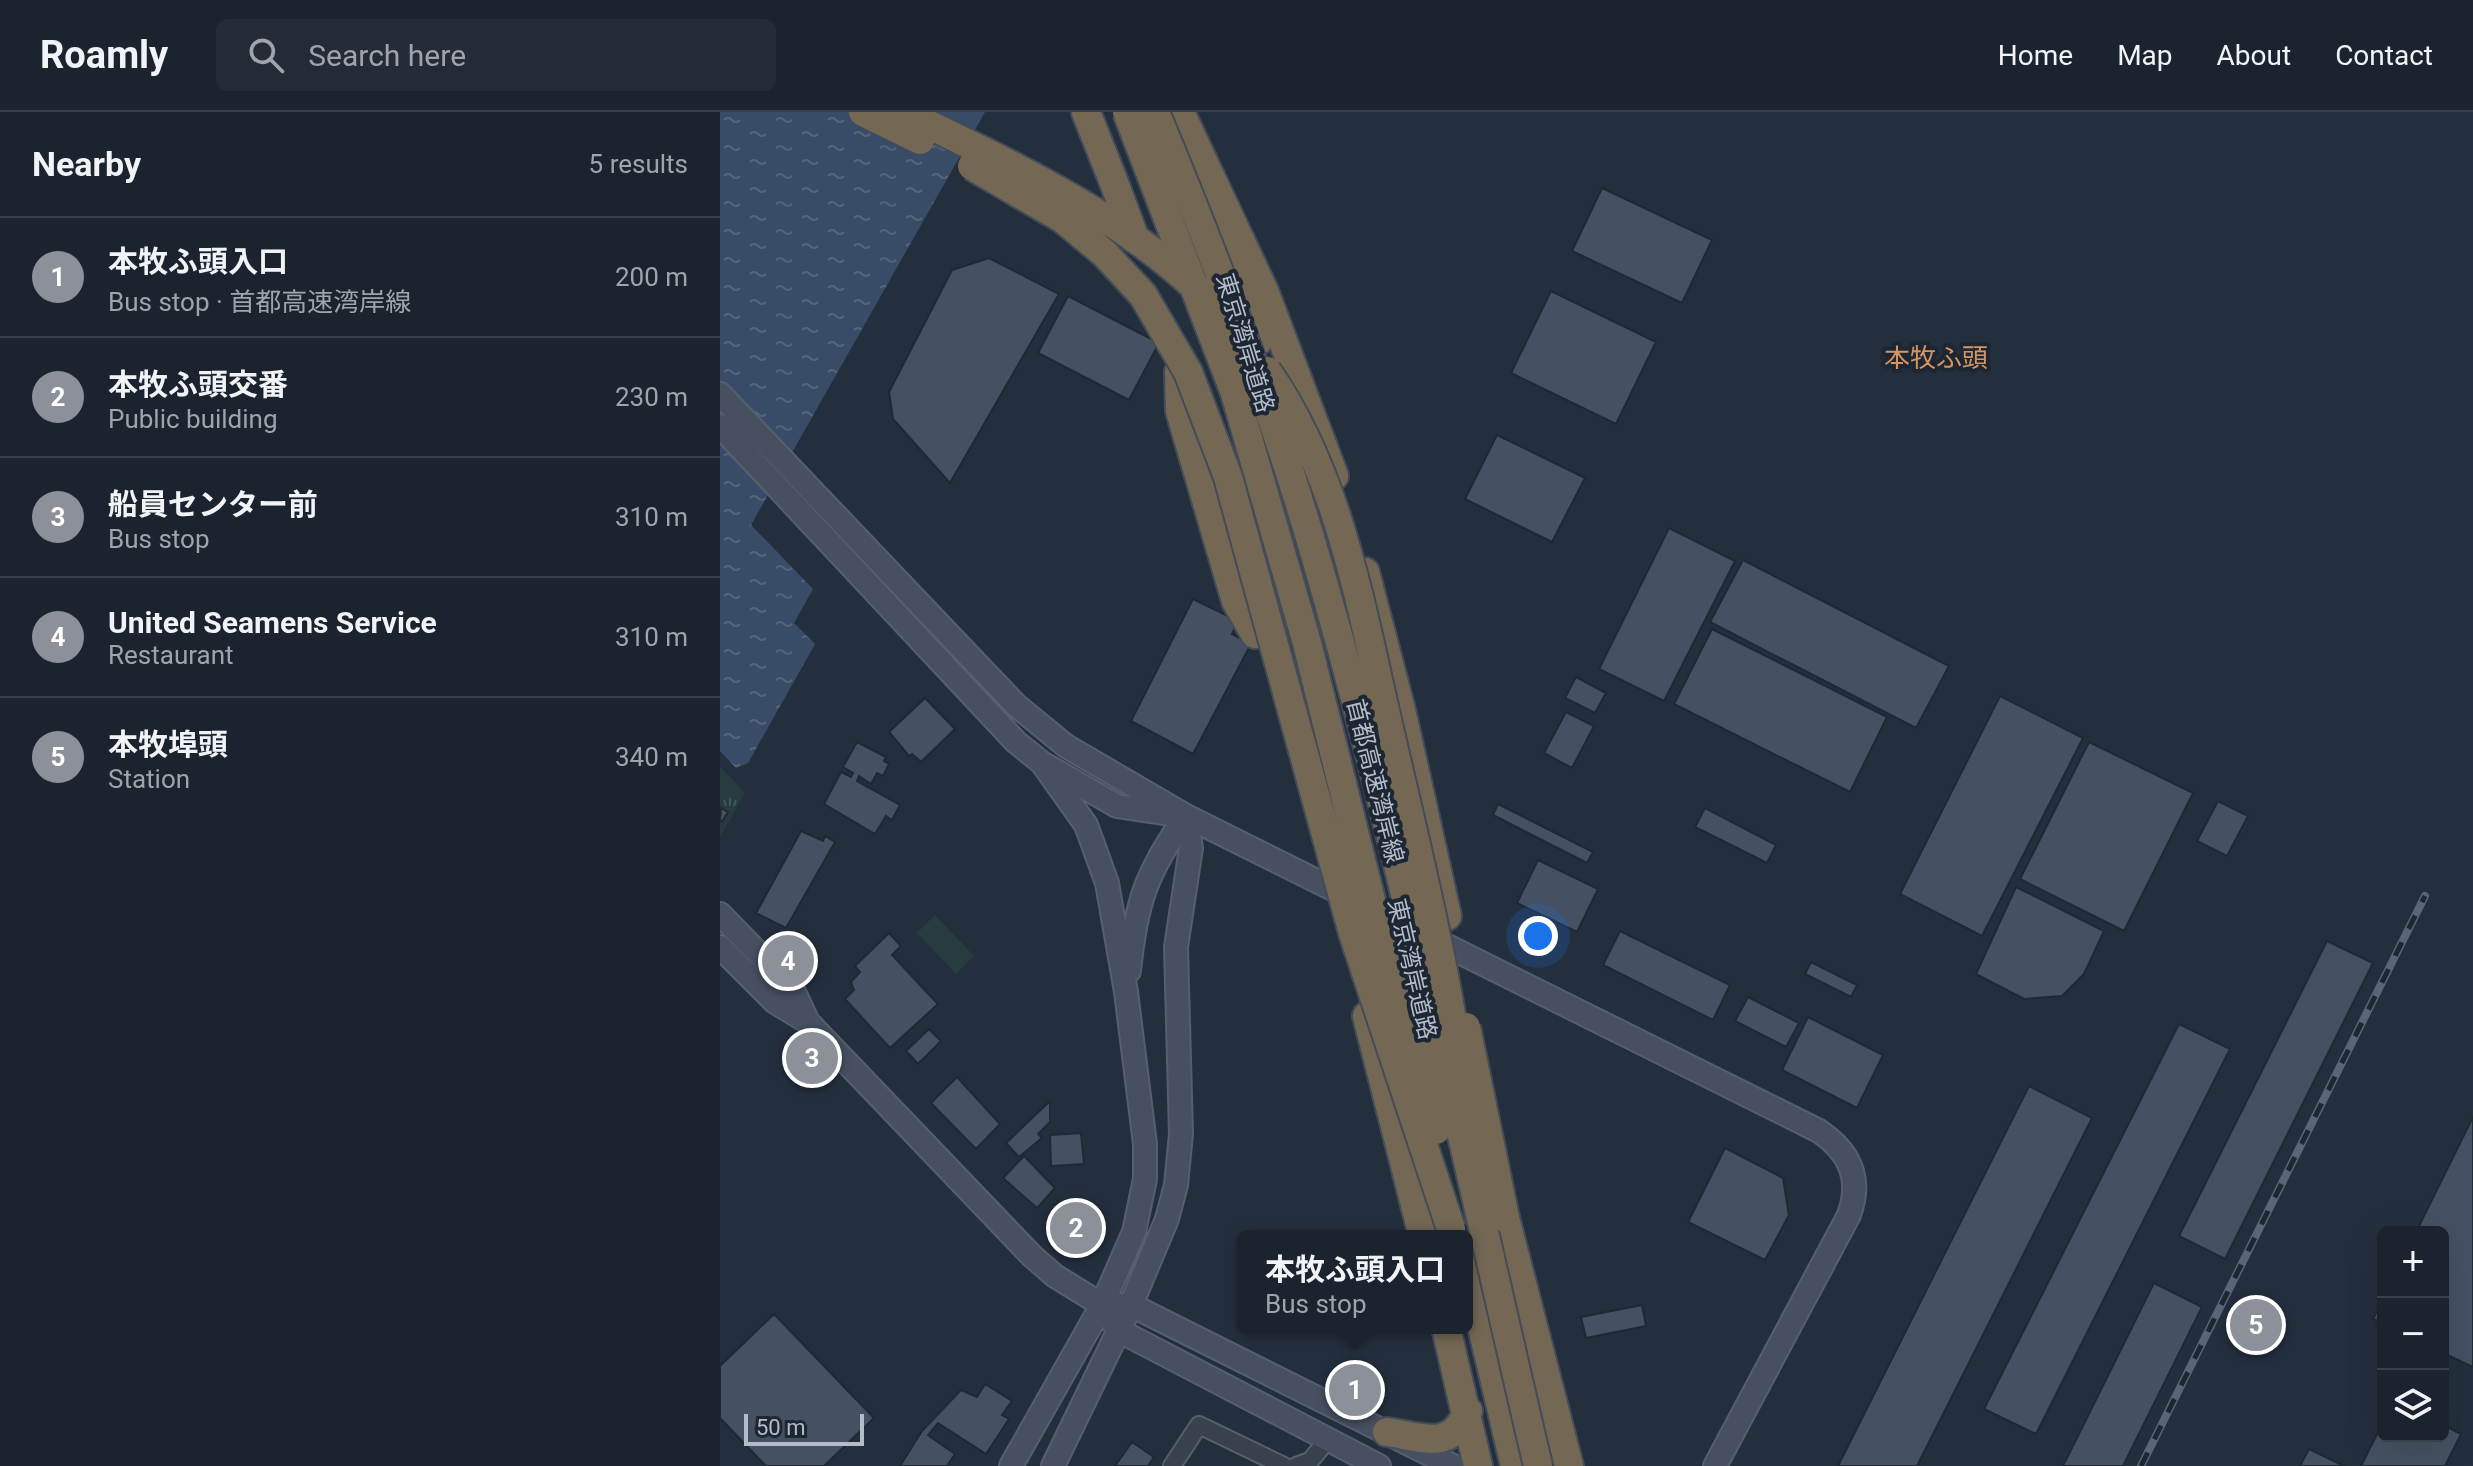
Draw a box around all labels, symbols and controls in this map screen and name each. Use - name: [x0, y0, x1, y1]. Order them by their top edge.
- search box: [216, 19, 776, 91]
- text: Roamly: [40, 33, 168, 77]
- icon: search: [244, 33, 288, 77]
- text: Search here: [308, 38, 466, 73]
- text: Home: [1998, 39, 2073, 72]
- text: Map: [2117, 39, 2173, 72]
- text: About: [2217, 39, 2291, 72]
- text: Contact: [2335, 39, 2433, 72]
- text: Nearby: [32, 144, 141, 184]
- text: 5 results: [589, 149, 688, 179]
- text: 本牧ふ頭入口: [108, 244, 288, 279]
- text: 1: [51, 262, 65, 292]
- text: 200 m: [615, 262, 688, 292]
- street label: 東京湾岸道路: [1211, 270, 1279, 416]
- text: Bus stop · 首都高速湾岸線: [108, 287, 411, 317]
- district label: 本牧ふ頭: [1884, 343, 1988, 373]
- text: 本牧ふ頭交番: [108, 367, 288, 402]
- text: 2: [51, 382, 65, 412]
- text: 230 m: [615, 382, 688, 412]
- text: Public building: [108, 404, 278, 434]
- text: 船員センター前: [108, 487, 318, 522]
- text: 3: [51, 502, 65, 532]
- text: 310 m: [615, 502, 688, 532]
- text: Bus stop: [108, 524, 210, 554]
- text: United Seamens Service: [108, 605, 437, 640]
- text: 4: [51, 622, 65, 652]
- text: 310 m: [615, 622, 688, 652]
- text: Restaurant: [108, 640, 234, 670]
- street label: 首都高速湾岸線: [1341, 696, 1409, 866]
- text: 本牧埠頭: [108, 727, 228, 762]
- text: 5: [51, 742, 65, 772]
- text: 340 m: [615, 742, 688, 772]
- text: Station: [108, 764, 190, 794]
- street label: 東京湾岸道路: [1382, 896, 1442, 1042]
- your location: [1518, 916, 1558, 956]
- pin: 4: [762, 931, 814, 991]
- pin: 3: [786, 1028, 838, 1088]
- pin: 2: [1050, 1198, 1102, 1258]
- map controls: [2377, 1226, 2449, 1442]
- button: +: [2377, 1226, 2449, 1298]
- popup: [1237, 1230, 1473, 1334]
- text: 本牧ふ頭入口: [1265, 1252, 1445, 1287]
- text: Bus stop: [1265, 1289, 1367, 1319]
- pin: 5: [2230, 1295, 2282, 1355]
- button: −: [2377, 1298, 2449, 1370]
- pin: 1: [1329, 1360, 1381, 1420]
- button: layers: [2377, 1370, 2449, 1442]
- scale bar: [744, 1410, 864, 1446]
- text: 50 m: [756, 1415, 805, 1440]

